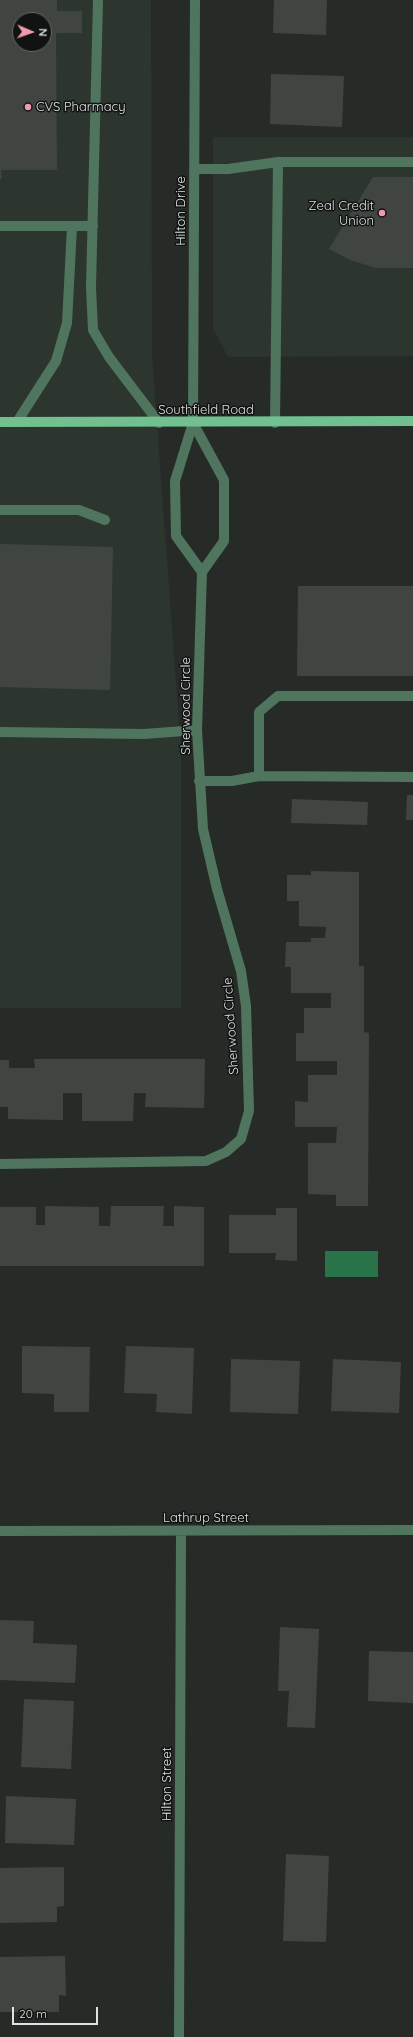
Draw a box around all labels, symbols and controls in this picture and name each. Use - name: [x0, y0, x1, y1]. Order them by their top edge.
- north arrow: [12, 12, 52, 52]
- text: N: [36, 28, 50, 37]
- place label: CVS Pharmacy: [36, 99, 126, 115]
- marker: CVS Pharmacy: [23, 102, 33, 112]
- street label: Hilton Drive: [173, 176, 189, 246]
- place label: Zeal Credit Union: [308, 198, 374, 229]
- marker: Zeal Credit Union: [377, 208, 387, 218]
- street label: Southfield Road: [158, 402, 254, 418]
- street label: Sherwood Circle: [178, 657, 194, 755]
- street label: Sherwood Circle: [220, 977, 242, 1075]
- street label: Lathrup Street: [163, 1510, 249, 1526]
- street label: Hilton Street: [159, 1747, 175, 1821]
- scale bar: [14, 1999, 100, 2025]
- text: 20 m: [19, 2006, 47, 2021]

